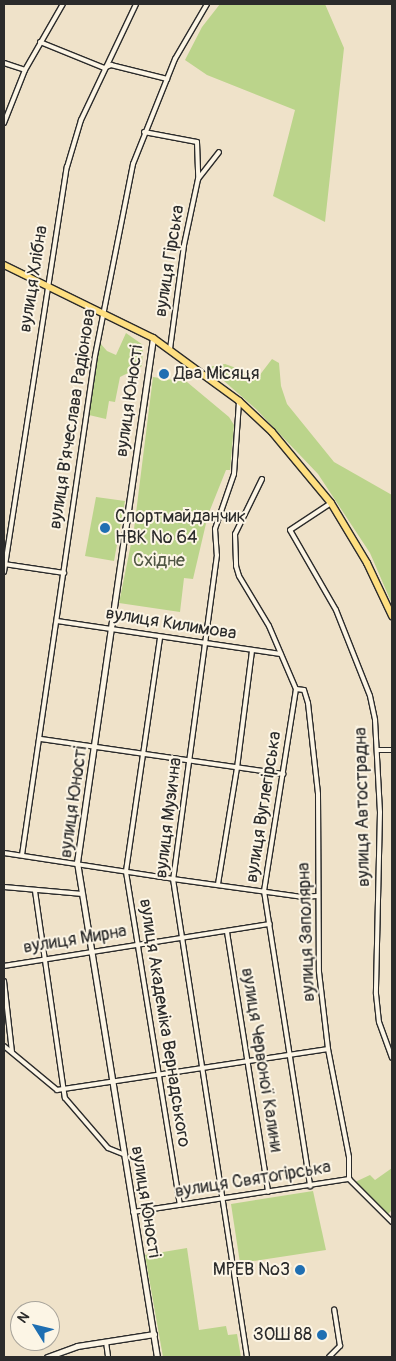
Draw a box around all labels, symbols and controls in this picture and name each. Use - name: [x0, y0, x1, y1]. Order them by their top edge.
- street label: вулиця Гірська: [150, 203, 190, 319]
- street label: вулиця Хлібна: [15, 224, 53, 334]
- street label: вулиця В'ячеслава Радіонова: [45, 307, 101, 531]
- street label: вулиця Юності: [111, 344, 149, 458]
- place label: Два Місяця: [174, 363, 259, 385]
- marker: Два Місяця: [158, 368, 170, 380]
- place label: Спортмайданчик НВК № 64: [115, 507, 246, 550]
- marker: Спортмайданчик НВК № 64: [99, 522, 111, 534]
- park label: Східне: [133, 550, 185, 572]
- street label: вулиця Килимова: [104, 603, 238, 645]
- street label: вулиця Автострадна: [351, 727, 375, 887]
- street label: вулиця Вуглегірська: [241, 730, 287, 884]
- street label: вулиця Юності: [55, 745, 93, 859]
- street label: вулиця Музична: [151, 756, 187, 880]
- street label: вулиця Заполярна: [294, 862, 320, 1002]
- street label: вулиця Академіка Вернадського: [134, 897, 194, 1149]
- street label: вулиця Мирна: [22, 921, 128, 959]
- street label: вулиця Червоної Калини: [236, 966, 286, 1154]
- street label: вулиця Юності: [126, 1145, 164, 1259]
- street label: вулиця Святогірська: [173, 1157, 333, 1203]
- place label: МРЕВ №3: [213, 1259, 290, 1281]
- marker: МРЕВ №3: [294, 1264, 306, 1276]
- north arrow: [10, 1301, 60, 1351]
- text: N: [14, 1309, 33, 1326]
- place label: ЗОШ 88: [253, 1324, 312, 1346]
- marker: ЗОШ 88: [316, 1329, 328, 1341]

